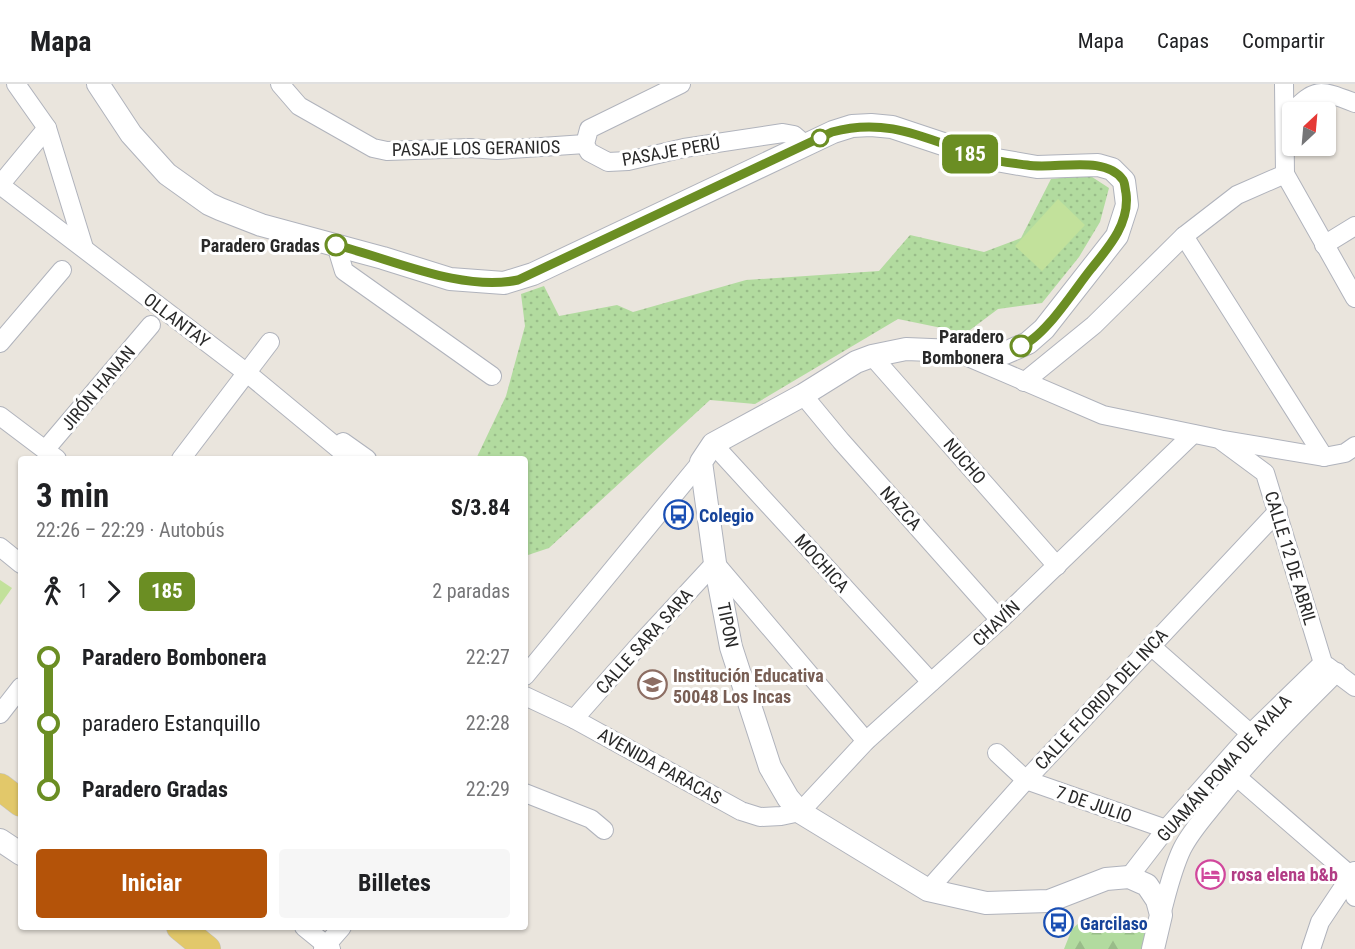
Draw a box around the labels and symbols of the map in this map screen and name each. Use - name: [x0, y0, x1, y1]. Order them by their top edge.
- north arrow: [1282, 102, 1336, 156]
- unlabelled marker: [811, 129, 829, 147]
- street label: PASAJE PERÚ: [620, 132, 722, 170]
- line badge: 185: [936, 134, 1004, 174]
- street label: PASAJE LOS GERANIOS: [392, 136, 560, 160]
- marker: Paradero Gradas: [325, 234, 347, 256]
- place label: Paradero Gradas: [201, 235, 320, 256]
- street label: OLLANTAY: [140, 288, 215, 352]
- place label: Paradero Bombonera: [922, 326, 1004, 368]
- marker: Paradero Bombonera: [1010, 335, 1032, 357]
- street label: JIRÓN HANAN: [57, 342, 139, 434]
- street label: NUCHO: [940, 434, 990, 488]
- street label: NAZCA: [876, 482, 926, 535]
- street label: CALLE 12 DE ABRIL: [1261, 489, 1321, 628]
- bus stop icon: Colegio: [662, 499, 694, 531]
- place label: Colegio: [699, 505, 754, 526]
- street label: MOCHICA: [790, 530, 854, 597]
- street label: CALLE SARA SARA: [591, 584, 697, 698]
- street label: CHAVÍN: [968, 596, 1024, 650]
- street label: TIPON: [713, 600, 743, 650]
- street label: CALLE FLORIDA DEL INCA: [1030, 624, 1172, 774]
- place label: Institución Educativa 50048 Los Incas: [673, 665, 824, 707]
- school or university icon: Institución Educativa 50048 Los Incas: [636, 669, 668, 701]
- street label: GUAMÁN POMA DE AYALA: [1152, 690, 1296, 846]
- street label: AVENIDA PARACAS: [595, 723, 725, 809]
- street label: 7 DE JULIO: [1053, 781, 1135, 827]
- hotel icon: rosa elena b&b: [1194, 858, 1226, 890]
- place label: rosa elena b&b: [1231, 864, 1338, 885]
- bus stop icon: Garcilaso: [1043, 907, 1075, 939]
- place label: Garcilaso: [1080, 913, 1148, 934]

